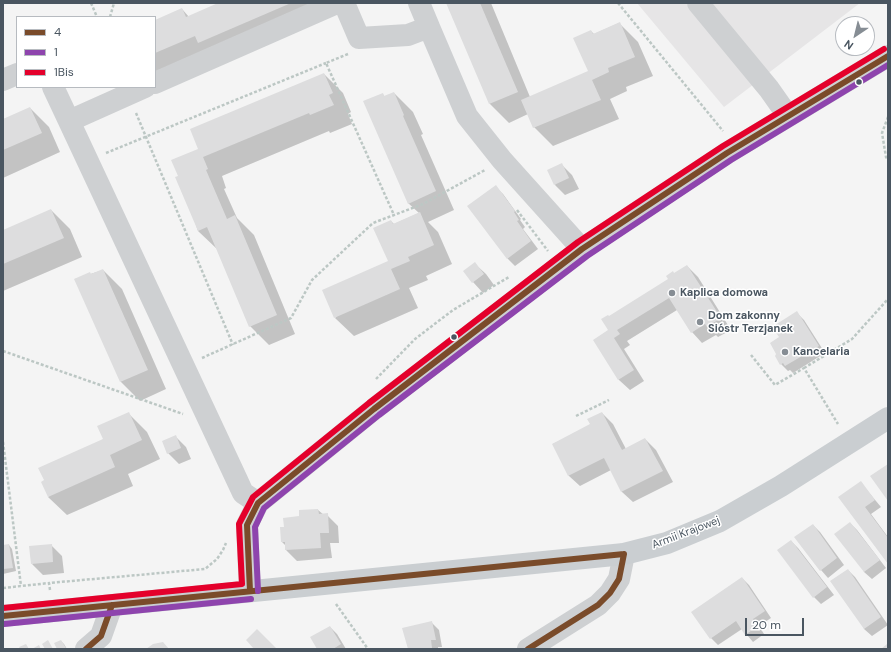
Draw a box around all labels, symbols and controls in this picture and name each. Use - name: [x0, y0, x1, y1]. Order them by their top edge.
- legend: [16, 16, 156, 88]
- north arrow: [835, 16, 875, 56]
- text: 4: [54, 24, 61, 40]
- text: N: [841, 37, 856, 53]
- text: 1: [54, 44, 58, 60]
- text: 1Bis: [54, 64, 74, 80]
- unlabelled marker: [854, 77, 864, 87]
- place label: Kaplica domowa: [680, 286, 768, 300]
- marker: Kaplica domowa: [667, 288, 677, 298]
- place label: Dom zakonny Sióstr Terzjanek: [708, 309, 793, 335]
- marker: Dom zakonny Sióstr Terzjanek: [695, 317, 705, 327]
- unlabelled marker: [449, 332, 459, 342]
- place label: Kancelaria: [793, 345, 850, 359]
- marker: Kancelaria: [780, 347, 790, 357]
- street label: Armii Krajowej: [650, 514, 722, 552]
- scale bar: [747, 610, 806, 636]
- text: 20 m: [752, 617, 781, 633]

